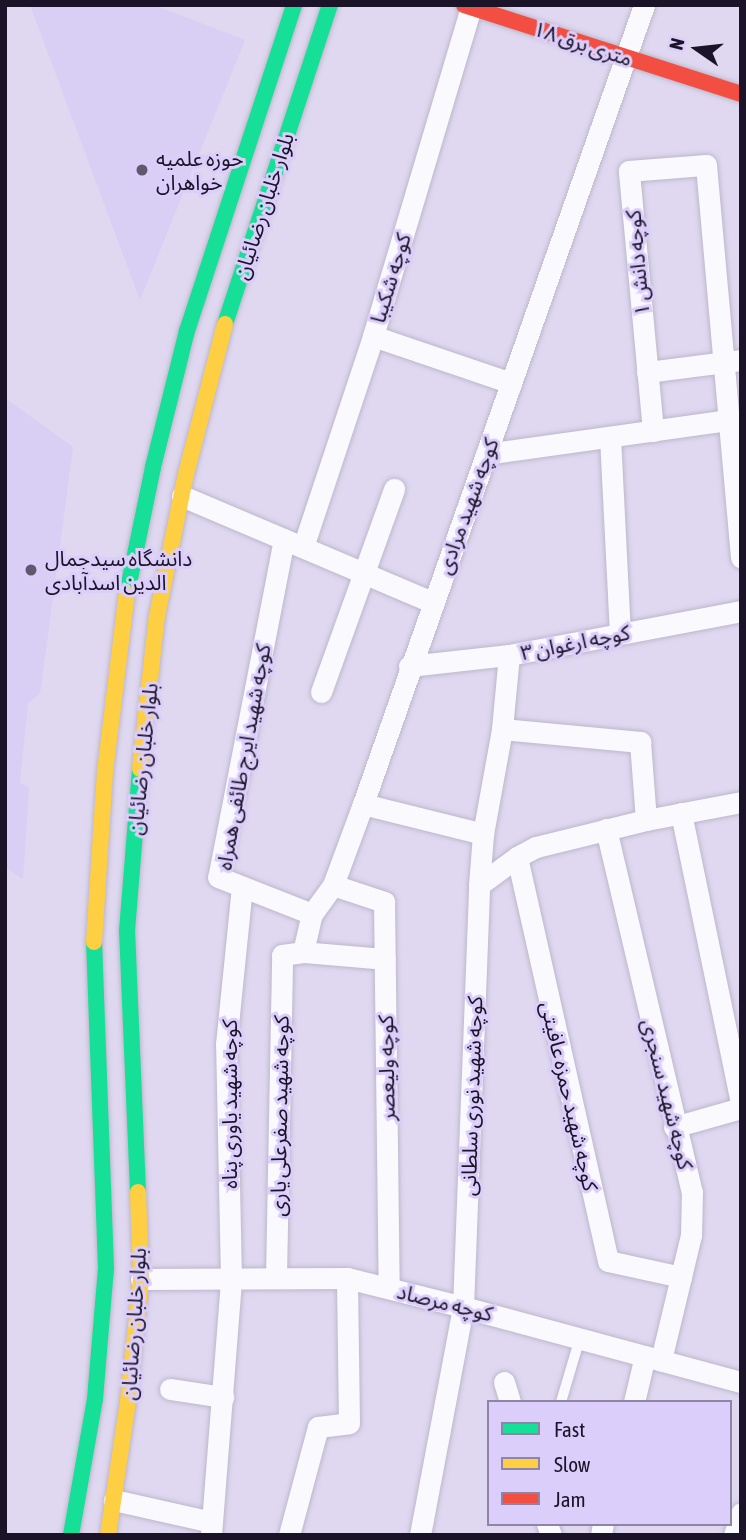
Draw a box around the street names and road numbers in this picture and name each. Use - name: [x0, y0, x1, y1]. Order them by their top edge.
- street label: ۱۸ متری برق: [530, 15, 636, 71]
- street label: بلوار خلبان رضائیان: [227, 129, 299, 283]
- street label: کوچه دانش ۱: [620, 209, 654, 317]
- street label: کوچه شکیبا: [364, 230, 416, 326]
- street label: کوچه شهید مرادی: [431, 435, 503, 577]
- street label: کوچه ارغوان ۳: [518, 619, 632, 665]
- street label: کوچه شهید ایرج طائفی همراه: [211, 642, 275, 872]
- street label: بلوار خلبان رضائیان: [121, 682, 163, 836]
- street label: کوچه شهید نوری سلطانی: [455, 996, 487, 1196]
- street label: کوچه شهید حمزه عافیتی: [536, 999, 604, 1193]
- street label: کوچه شهید صفرعلی یاری: [265, 1015, 293, 1217]
- street label: کوچه ولیعصر: [372, 1015, 400, 1121]
- street label: کوچه شهید سنجری: [637, 1016, 699, 1172]
- street label: کوچه شهید یاوری پناه: [216, 1019, 242, 1189]
- street label: بلوار خلبان رضائیان: [115, 1247, 151, 1401]
- street label: کوچه مرصاد: [394, 1278, 496, 1326]

